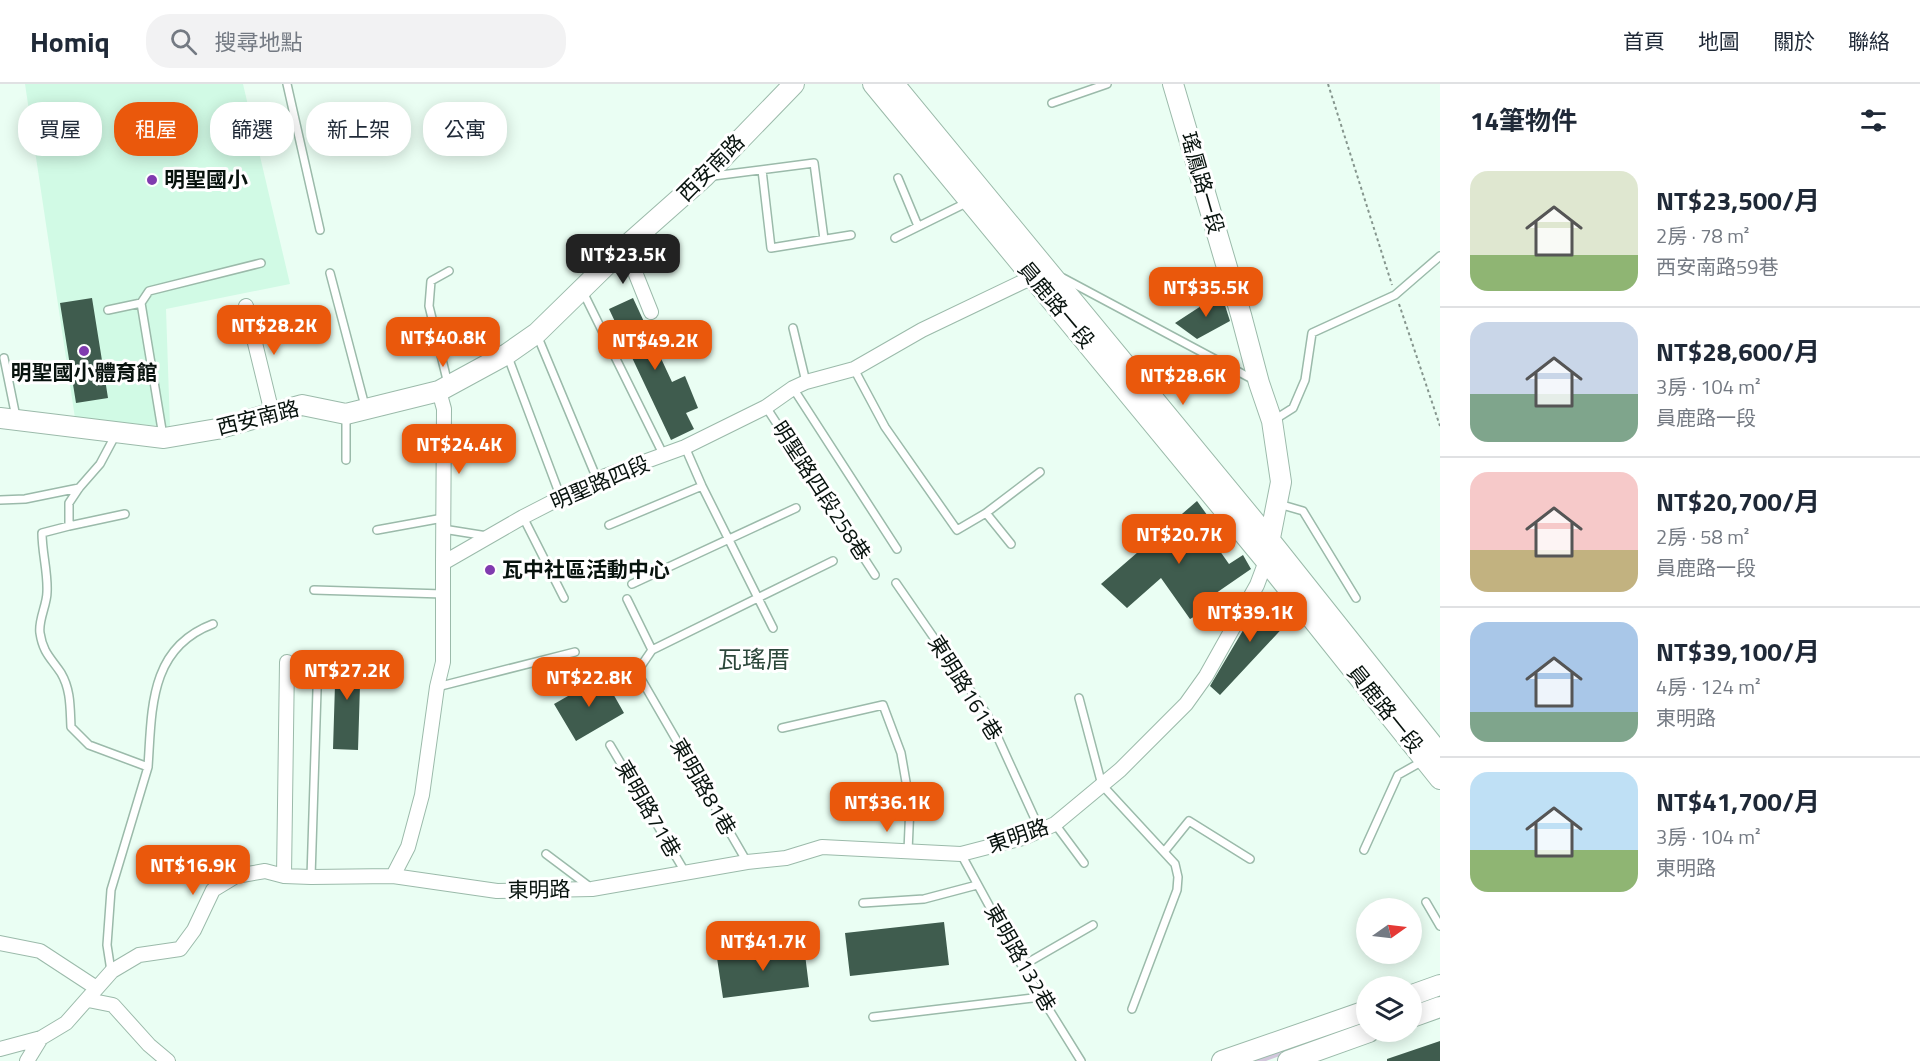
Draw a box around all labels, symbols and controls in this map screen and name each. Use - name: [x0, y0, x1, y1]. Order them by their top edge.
- search box: [146, 14, 566, 68]
- text: Homiq: [30, 20, 110, 63]
- icon: search: [167, 25, 200, 58]
- text: 搜尋地點: [215, 25, 303, 59]
- text: 首頁: [1623, 25, 1665, 57]
- text: 地圖: [1698, 25, 1740, 57]
- text: 關於: [1773, 25, 1815, 57]
- text: 聯絡: [1848, 25, 1890, 57]
- text: 14筆物件: [1470, 101, 1577, 140]
- chip: 買屋: [18, 102, 102, 156]
- chip: 租屋: [114, 102, 198, 156]
- chip: 篩選: [210, 102, 294, 156]
- chip: 新上架: [306, 102, 411, 156]
- chip: 公寓: [423, 102, 507, 156]
- icon: filters: [1857, 104, 1890, 137]
- street label: 西安南路: [669, 126, 751, 208]
- street label: 瑤鳳路一段: [1173, 128, 1233, 238]
- place label: 明聖國小: [164, 163, 248, 195]
- marker: 明聖國小: [145, 173, 159, 187]
- text: NT$23,500/月: [1656, 181, 1820, 220]
- icon: home: [1518, 195, 1590, 267]
- text: 2房 · 78 m²: [1656, 220, 1749, 251]
- pin: NT$23.5K: [561, 234, 685, 285]
- text: NT$23.5K: [580, 238, 666, 269]
- text: 西安南路59巷: [1656, 251, 1778, 282]
- street label: 員鹿路一段: [1011, 254, 1103, 355]
- pin: NT$35.5K: [1144, 267, 1268, 318]
- text: NT$35.5K: [1163, 271, 1249, 302]
- pin: NT$28.2K: [212, 305, 336, 356]
- text: NT$28.2K: [231, 309, 317, 340]
- pin: NT$40.8K: [381, 317, 505, 368]
- pin: NT$49.2K: [593, 320, 717, 371]
- text: NT$40.8K: [400, 321, 486, 352]
- text: NT$49.2K: [612, 324, 698, 355]
- text: NT$28,600/月: [1656, 332, 1820, 371]
- marker: 明聖國小體育館: [77, 344, 91, 358]
- icon: home: [1518, 346, 1590, 418]
- pin: NT$28.6K: [1121, 355, 1245, 406]
- place label: 明聖國小體育館: [11, 356, 158, 388]
- text: NT$28.6K: [1140, 359, 1226, 390]
- text: 3房 · 104 m²: [1656, 371, 1761, 402]
- street label: 西安南路: [213, 391, 302, 443]
- text: 員鹿路一段: [1656, 402, 1756, 433]
- street label: 明聖路四段258巷: [764, 414, 879, 567]
- pin: NT$24.4K: [397, 424, 521, 475]
- text: NT$24.4K: [416, 428, 502, 459]
- street label: 明聖路四段: [545, 447, 654, 517]
- text: NT$20,700/月: [1656, 482, 1820, 521]
- icon: home: [1518, 496, 1590, 568]
- pin: NT$20.7K: [1117, 514, 1241, 565]
- text: NT$20.7K: [1136, 518, 1222, 549]
- text: 2房 · 58 m²: [1656, 521, 1749, 552]
- text: 員鹿路一段: [1656, 552, 1756, 583]
- place label: 瓦中社區活動中心: [502, 553, 670, 585]
- marker: 瓦中社區活動中心: [483, 563, 497, 577]
- pin: NT$39.1K: [1188, 592, 1312, 643]
- text: NT$39.1K: [1207, 596, 1293, 627]
- street label: 東明路161巷: [921, 628, 1011, 747]
- text: NT$39,100/月: [1656, 632, 1820, 671]
- district label: 瓦瑤厝: [718, 641, 790, 677]
- icon: home: [1518, 646, 1590, 718]
- pin: NT$27.2K: [285, 650, 409, 701]
- text: NT$27.2K: [304, 654, 390, 685]
- pin: NT$22.8K: [527, 657, 651, 708]
- street label: 員鹿路一段: [1340, 658, 1431, 759]
- text: NT$22.8K: [546, 661, 632, 692]
- text: 4房 · 124 m²: [1656, 671, 1761, 702]
- text: 東明路: [1656, 702, 1716, 733]
- street label: 東明路81巷: [663, 732, 745, 841]
- street label: 東明路71巷: [608, 754, 690, 863]
- pin: NT$36.1K: [825, 782, 949, 833]
- text: NT$41,700/月: [1656, 782, 1820, 821]
- text: NT$36.1K: [844, 786, 930, 817]
- icon: home: [1518, 796, 1590, 868]
- street label: 東明路: [983, 810, 1053, 860]
- text: 3房 · 104 m²: [1656, 821, 1761, 852]
- pin: NT$16.9K: [131, 845, 255, 896]
- text: NT$16.9K: [150, 849, 236, 880]
- text: 東明路: [1656, 852, 1716, 883]
- street label: 東明路: [507, 872, 571, 906]
- street label: 東明路132巷: [977, 898, 1065, 1017]
- north arrow: [1356, 898, 1422, 964]
- map controls: [1356, 898, 1422, 1042]
- pin: NT$41.7K: [701, 921, 825, 972]
- text: NT$41.7K: [720, 925, 806, 956]
- button: layers: [1356, 976, 1422, 1042]

